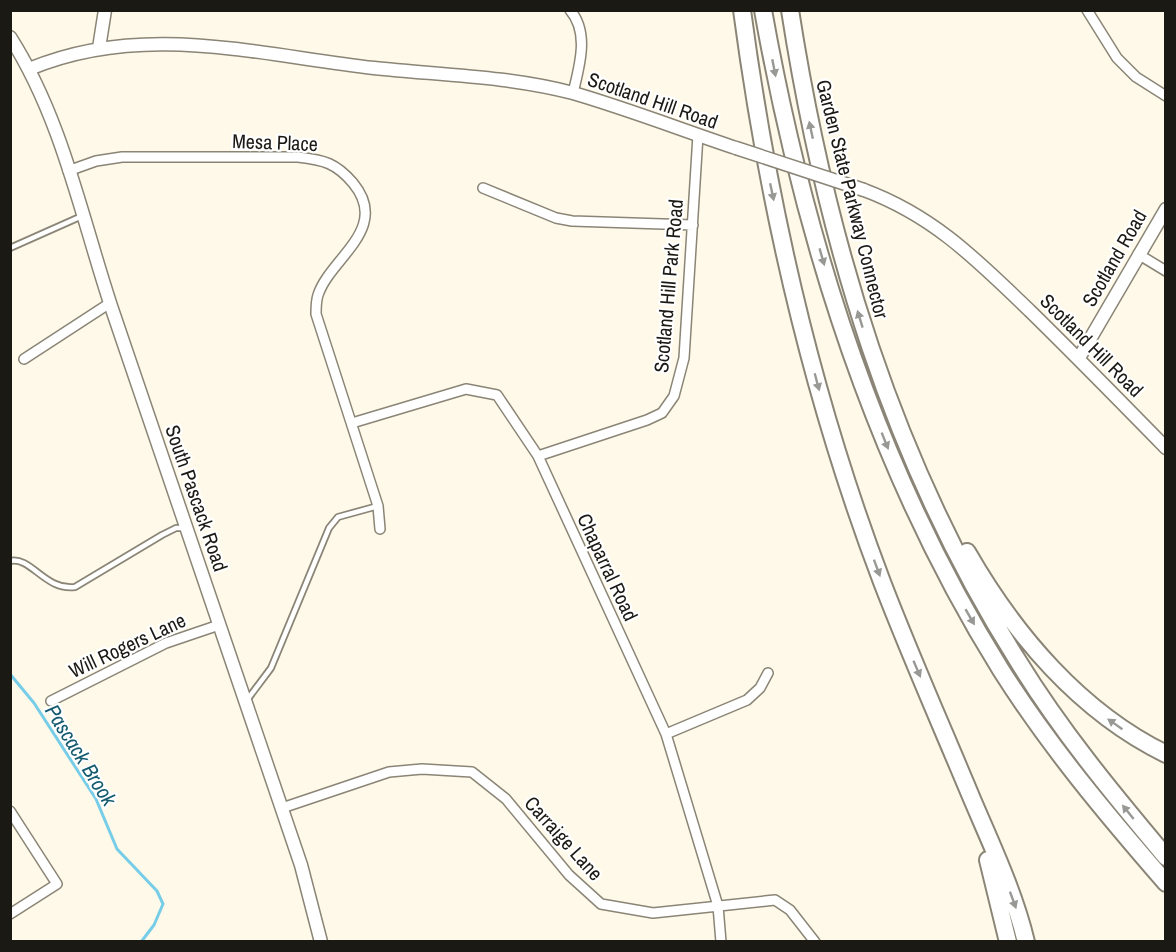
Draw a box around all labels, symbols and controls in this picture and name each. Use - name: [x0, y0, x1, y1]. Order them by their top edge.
- one-way arrow: [770, 59, 779, 78]
- street label: Scotland Hill Road: [584, 65, 722, 135]
- street label: Garden State Parkway Connector: [810, 77, 896, 322]
- one-way arrow: [806, 120, 815, 139]
- street label: Mesa Place: [232, 127, 318, 157]
- one-way arrow: [768, 183, 777, 202]
- street label: Scotland Hill Park Road: [647, 198, 689, 374]
- street label: Scotland Road: [1075, 205, 1153, 311]
- one-way arrow: [818, 248, 827, 266]
- street label: Scotland Hill Road: [1034, 287, 1150, 403]
- one-way arrow: [855, 310, 864, 328]
- one-way arrow: [813, 373, 823, 391]
- street label: South Pascack Road: [159, 421, 235, 575]
- one-way arrow: [880, 433, 890, 451]
- street label: Chaparral Road: [571, 509, 645, 625]
- one-way arrow: [873, 559, 882, 577]
- street label: Will Rogers Lane: [64, 606, 190, 684]
- one-way arrow: [965, 609, 975, 626]
- one-way arrow: [912, 660, 922, 678]
- water label: Pascack Brook: [38, 699, 124, 813]
- one-way arrow: [1108, 718, 1124, 730]
- street label: Carraige Lane: [519, 790, 609, 886]
- one-way arrow: [1122, 804, 1135, 820]
- one-way arrow: [1009, 891, 1019, 909]

